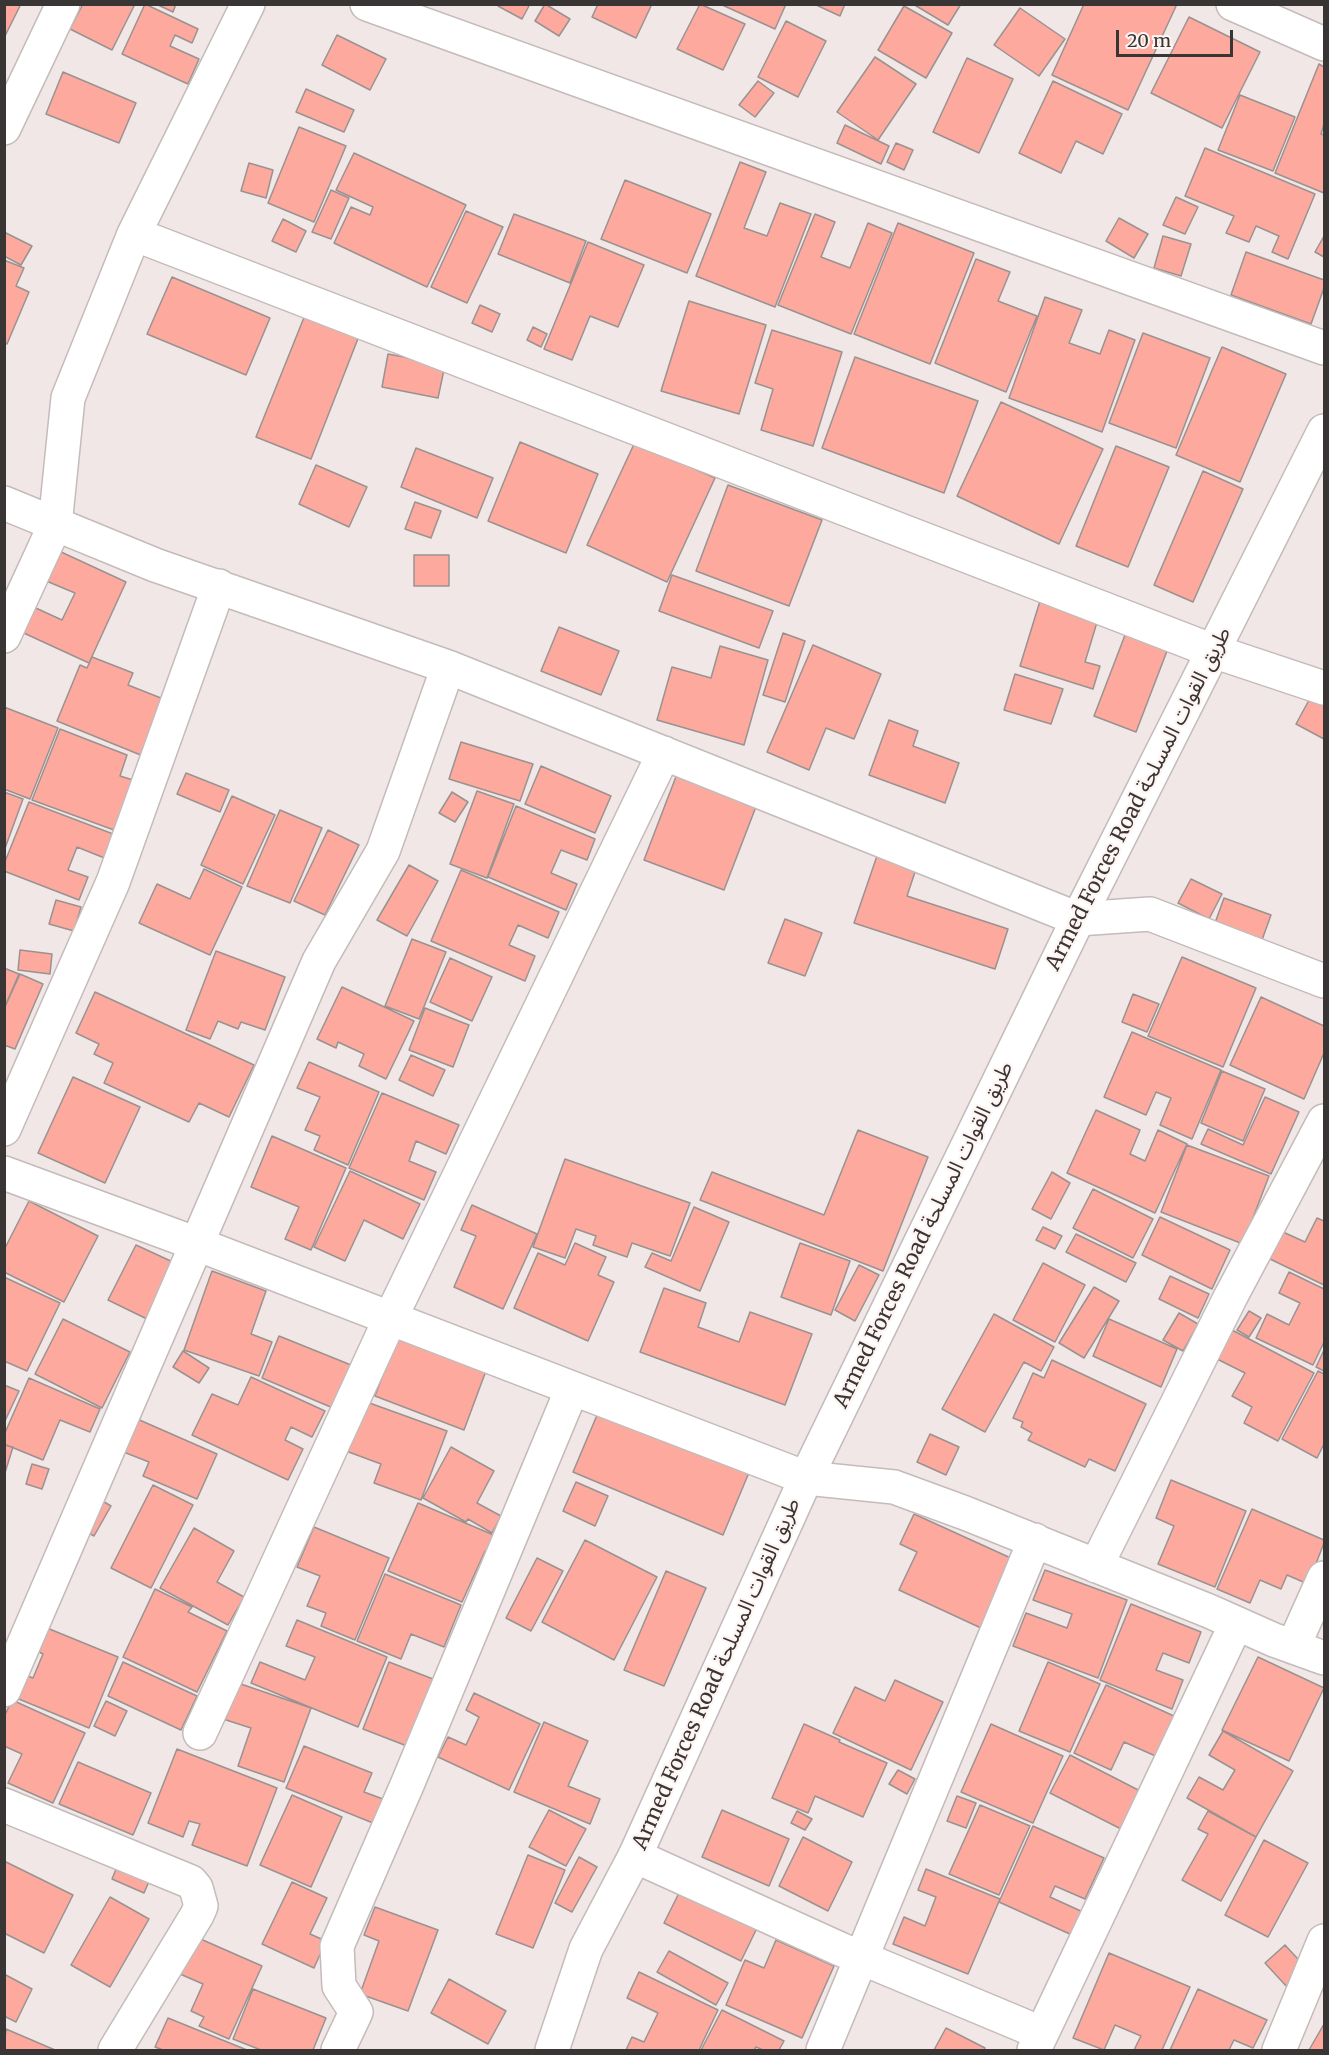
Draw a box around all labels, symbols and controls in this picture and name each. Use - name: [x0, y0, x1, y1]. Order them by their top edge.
- scale bar: [1119, 18, 1236, 56]
- text: 20 m: [1127, 29, 1171, 52]
- street label: Armed Forces Road طريق القوات المسلحة: [1041, 623, 1237, 975]
- street label: Armed Forces Road طريق القوات المسلحة: [829, 1058, 1019, 1412]
- street label: Armed Forces Road طريق القوات المسلحة: [628, 1494, 806, 1854]

